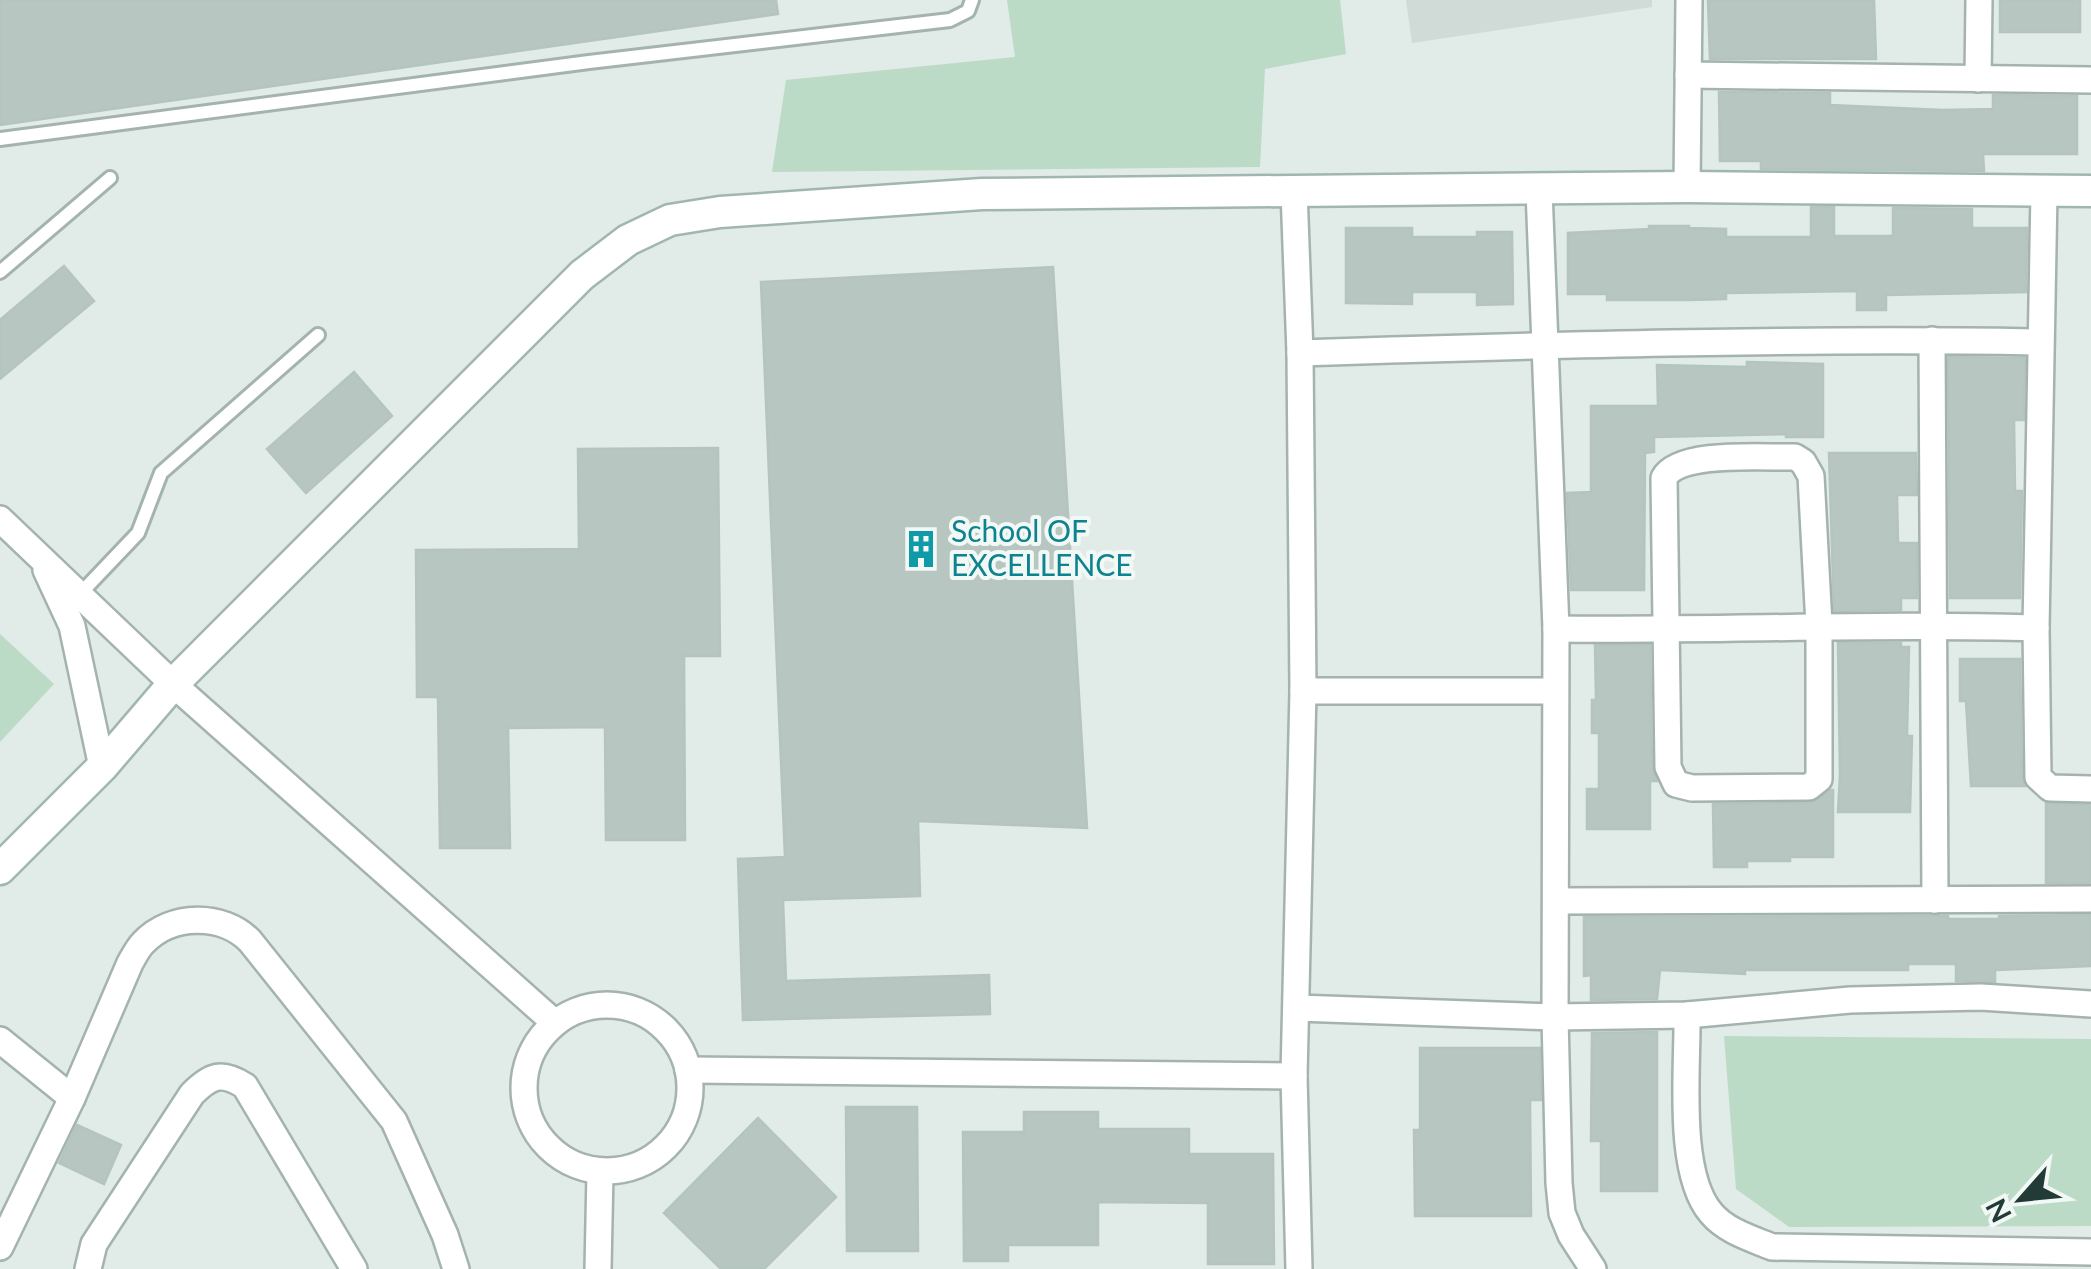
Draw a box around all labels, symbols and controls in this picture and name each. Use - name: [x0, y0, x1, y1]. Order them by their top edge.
- place label: School OF EXCELLENCE: [951, 512, 1133, 582]
- building icon: School OF EXCELLENCE: [900, 528, 942, 570]
- north arrow: [1971, 1149, 2071, 1249]
- text: N: [1978, 1193, 2018, 1228]

